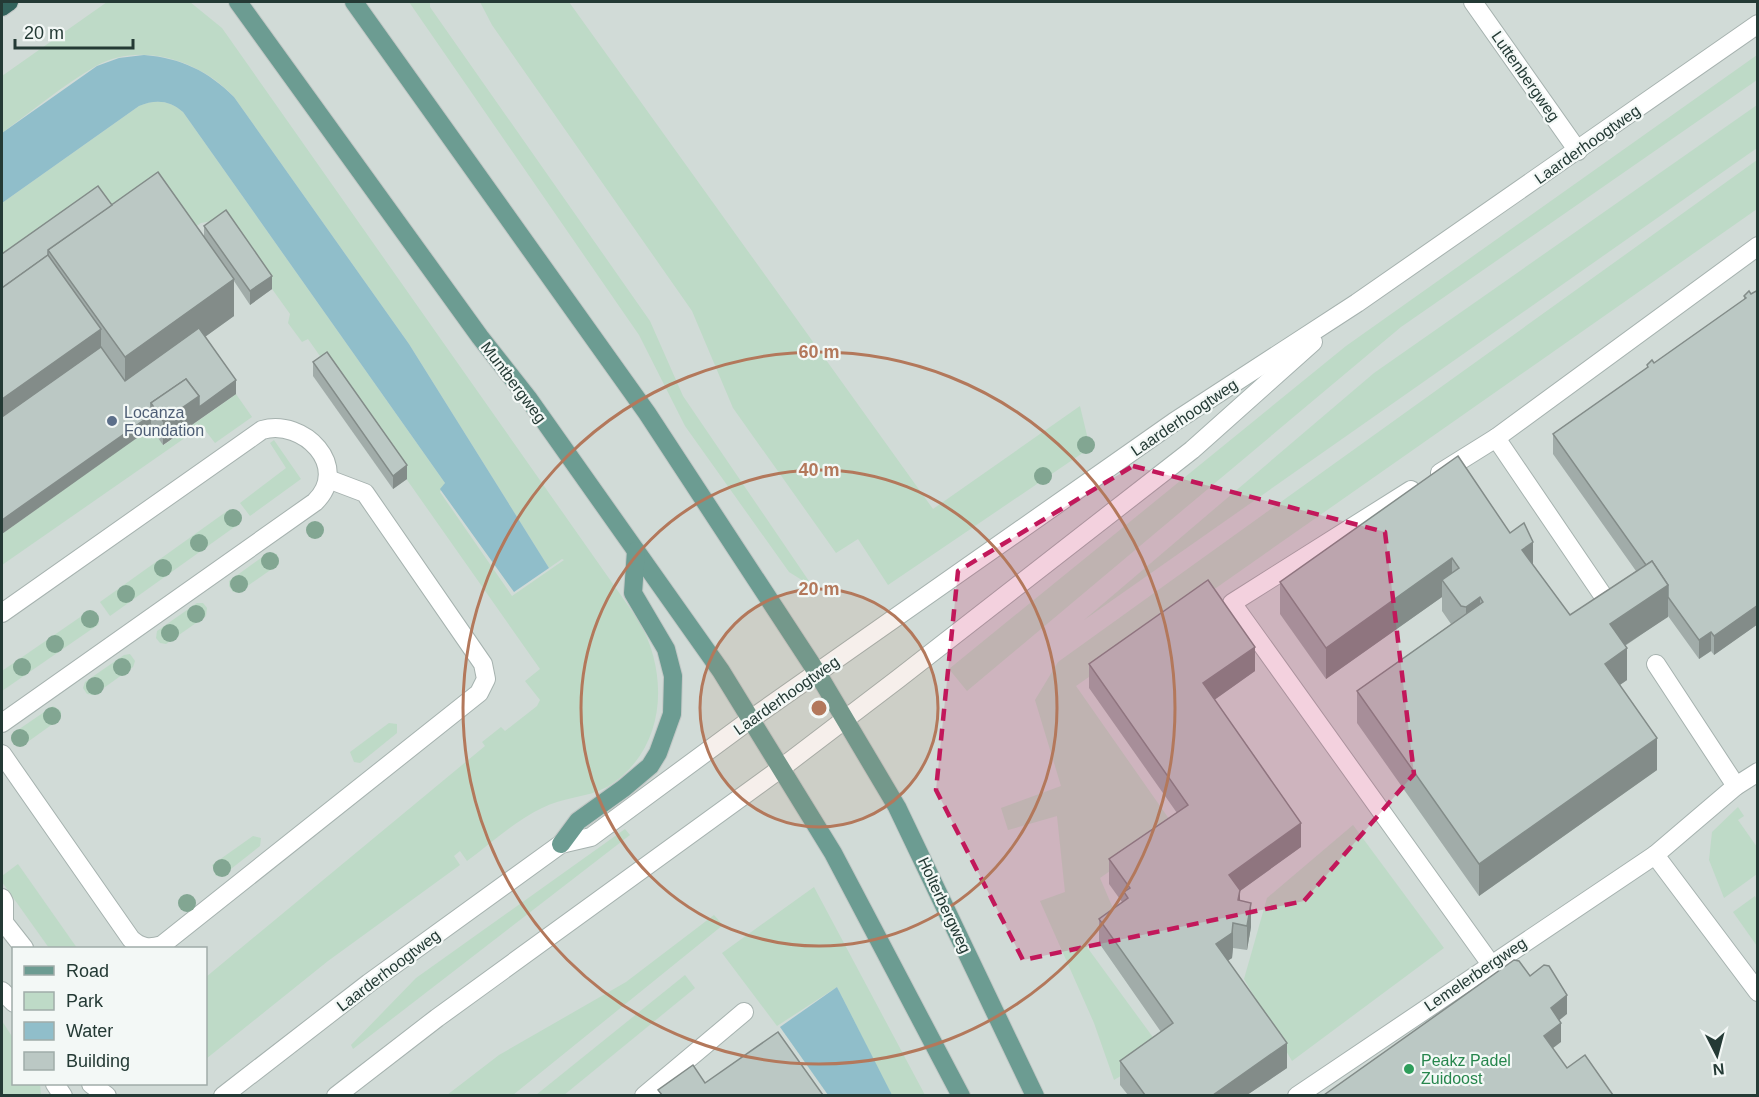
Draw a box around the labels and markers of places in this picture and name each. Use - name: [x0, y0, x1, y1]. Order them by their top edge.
- place label: Locanza Foundation: [124, 404, 204, 439]
- marker: Locanza Foundation: [105, 414, 119, 428]
- centre of rings: [809, 698, 829, 718]
- place label: Peakz Padel Zuidoost: [1421, 1052, 1511, 1087]
- marker: Peakz Padel Zuidoost: [1402, 1062, 1416, 1076]

